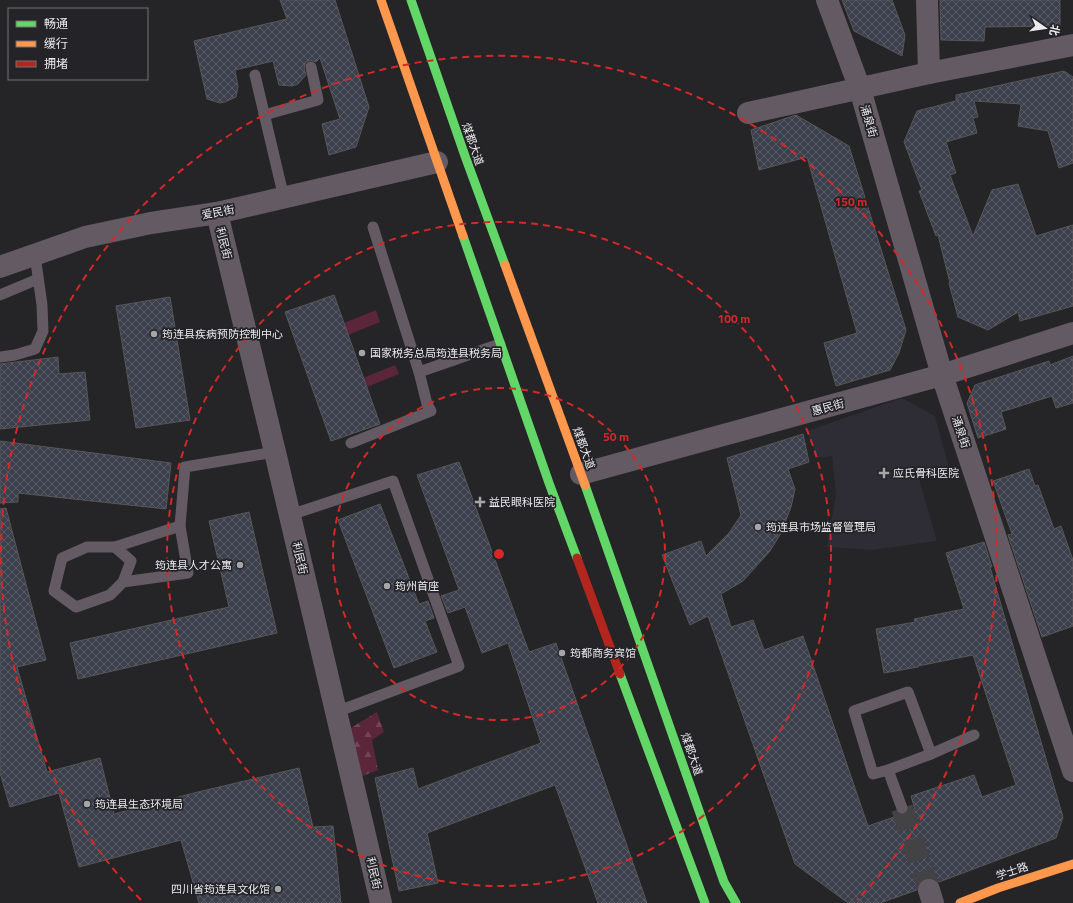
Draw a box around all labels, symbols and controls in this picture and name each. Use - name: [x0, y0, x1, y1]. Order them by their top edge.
- legend: [8, 8, 148, 80]
- north arrow: [1025, 8, 1065, 48]
- text: 畅通: [44, 14, 68, 33]
- text: 北: [1046, 23, 1064, 37]
- text: 缓行: [44, 34, 68, 53]
- text: 拥堵: [44, 54, 68, 73]
- street label: 涌泉街: [857, 103, 881, 139]
- street label: 煤都大道: [458, 121, 488, 167]
- text: 150 m: [835, 192, 867, 211]
- street label: 爱民街: [200, 201, 236, 223]
- street label: 利民街: [212, 225, 236, 261]
- text: 100 m: [718, 309, 750, 328]
- place label: 筠连县疾病预防控制中心: [162, 326, 283, 342]
- marker: 筠连县疾病预防控制中心: [149, 329, 159, 339]
- place label: 国家税务总局筠连县税务局: [370, 345, 502, 361]
- marker: 国家税务总局筠连县税务局: [357, 348, 367, 358]
- street label: 惠民街: [810, 395, 846, 419]
- street label: 涌泉街: [948, 414, 974, 450]
- street label: 煤都大道: [569, 425, 599, 471]
- text: 50 m: [603, 427, 629, 446]
- place label: 应氏骨科医院: [893, 465, 959, 481]
- marker: 应氏骨科医院: [878, 467, 890, 479]
- place label: 益民眼科医院: [489, 494, 555, 510]
- marker: 益民眼科医院: [474, 496, 486, 508]
- place label: 筠连县市场监督管理局: [766, 519, 876, 535]
- marker: 筠连县市场监督管理局: [753, 522, 763, 532]
- street label: 利民街: [288, 540, 312, 576]
- centre of rings: [492, 547, 506, 561]
- place label: 筠连县人才公寓: [155, 557, 232, 573]
- marker: 筠连县人才公寓: [235, 560, 245, 570]
- place label: 筠州首座: [395, 578, 439, 594]
- marker: 筠州首座: [382, 581, 392, 591]
- place label: 筠都商务宾馆: [570, 645, 636, 661]
- marker: 筠都商务宾馆: [557, 648, 567, 658]
- street label: 煤都大道: [677, 731, 707, 777]
- place label: 筠连县生态环境局: [95, 796, 183, 812]
- marker: 筠连县生态环境局: [82, 799, 92, 809]
- street label: 利民街: [362, 855, 386, 891]
- street label: 学士路: [994, 858, 1030, 884]
- place label: 四川省筠连县文化馆: [171, 881, 270, 897]
- marker: 四川省筠连县文化馆: [273, 884, 283, 894]

